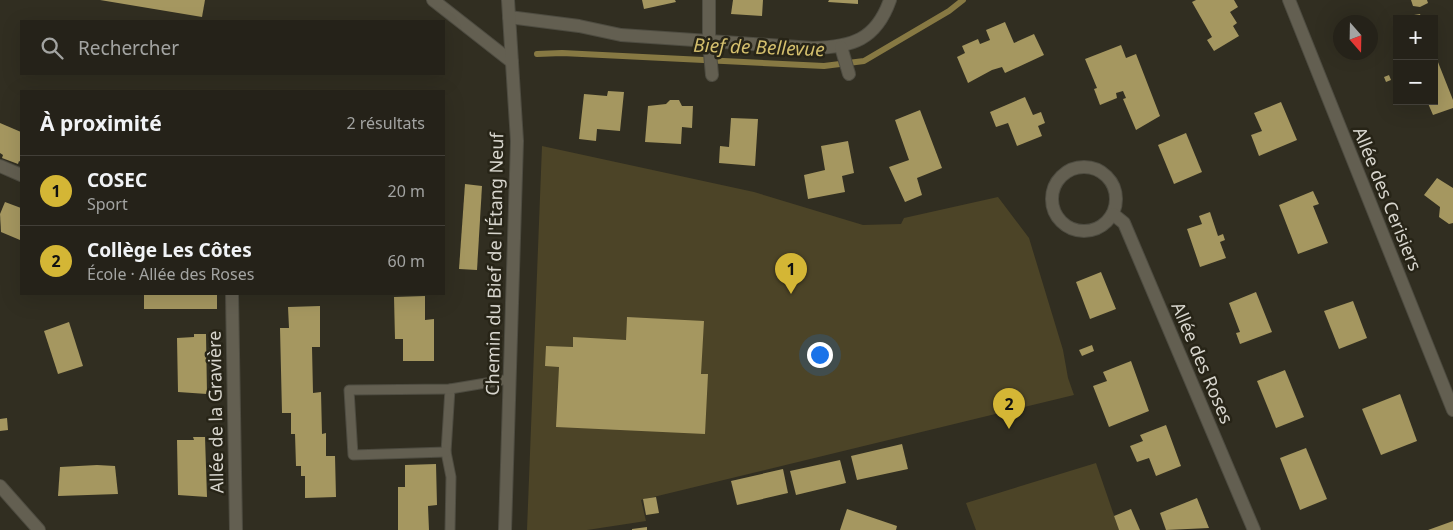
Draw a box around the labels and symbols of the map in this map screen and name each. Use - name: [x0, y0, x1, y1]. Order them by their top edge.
- north arrow: [1333, 15, 1378, 60]
- water label: Bief de Bellevue: [693, 32, 825, 62]
- street label: Allée des Cerisiers: [1348, 123, 1428, 274]
- street label: Chemin du Bief de l'Étang Neuf: [480, 131, 508, 396]
- pin: 1: [775, 253, 807, 294]
- street label: Allée des Roses: [1167, 298, 1239, 427]
- street label: Allée de la Gravière: [202, 331, 228, 493]
- your location: [807, 342, 833, 368]
- pin: 2: [993, 388, 1025, 429]

